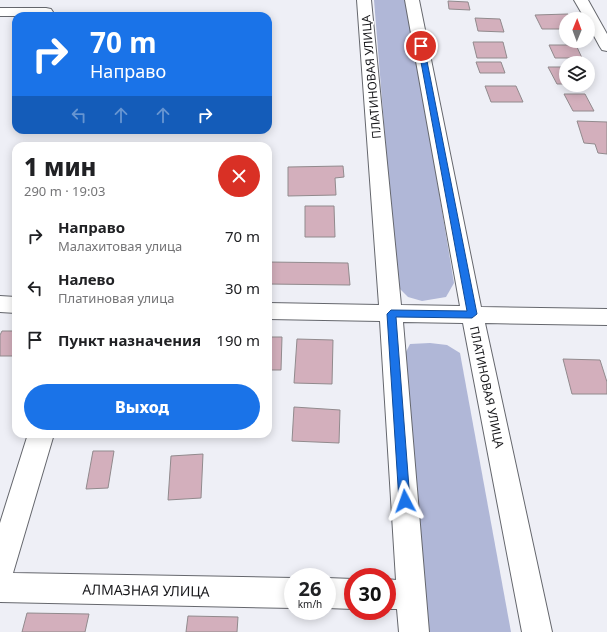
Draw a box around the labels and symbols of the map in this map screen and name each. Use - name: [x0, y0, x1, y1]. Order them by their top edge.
- north arrow: [559, 12, 595, 48]
- street label: ПЛАТИНОВАЯ УЛИЦА: [357, 14, 385, 140]
- pin: [404, 29, 438, 63]
- street label: ПЛАТИНОВАЯ УЛИЦА: [466, 324, 508, 450]
- position arrow: [384, 480, 426, 522]
- speed limit sign: 30: [344, 568, 396, 620]
- street label: АЛМАЗНАЯ УЛИЦА: [82, 579, 210, 601]

